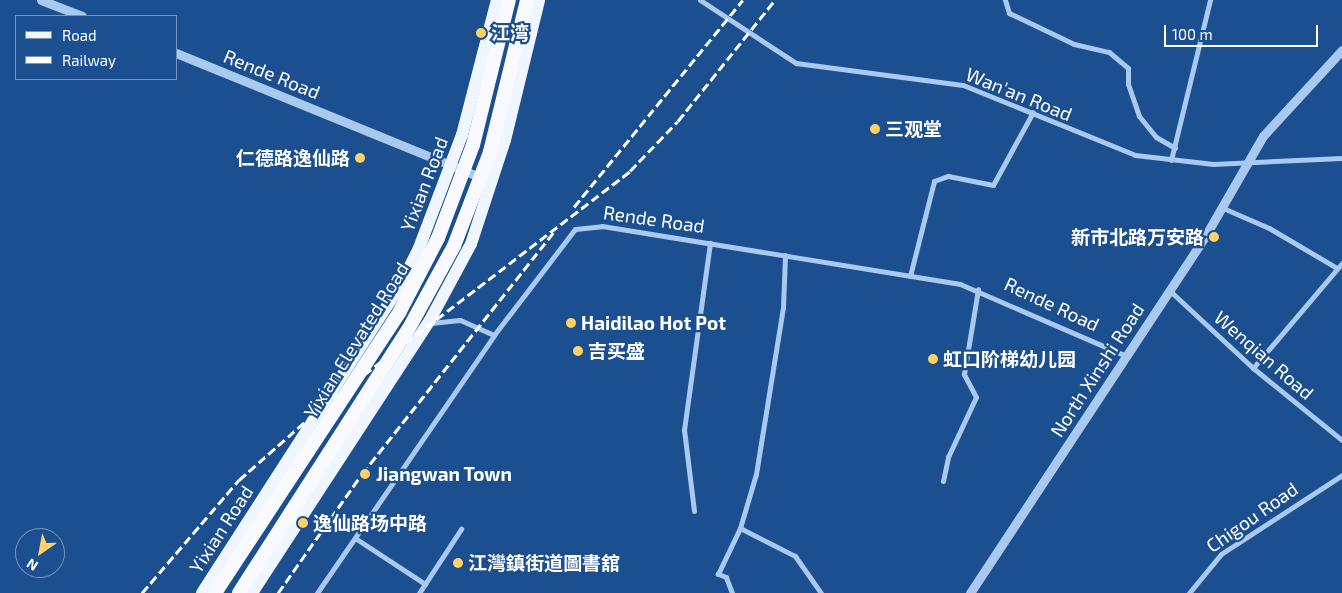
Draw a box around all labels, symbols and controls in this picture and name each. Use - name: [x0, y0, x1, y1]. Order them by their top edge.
- legend: [15, 15, 178, 80]
- scale bar: [1167, 15, 1321, 47]
- place label: 江湾: [491, 22, 529, 44]
- text: 100 m: [1172, 25, 1213, 43]
- text: Road: [62, 26, 97, 44]
- marker: 江湾: [475, 27, 487, 39]
- street label: Rende Road: [220, 44, 324, 104]
- text: Railway: [62, 51, 116, 69]
- street label: Wan'an Road: [963, 62, 1075, 126]
- place label: 三观堂: [885, 118, 942, 140]
- marker: 三观堂: [869, 123, 881, 135]
- street label: Yixian Road: [395, 133, 453, 235]
- place label: 仁德路逸仙路: [236, 147, 350, 169]
- marker: 仁德路逸仙路: [354, 152, 366, 164]
- street label: Rende Road: [602, 201, 706, 237]
- place label: 新市北路万安路: [1071, 226, 1204, 248]
- marker: 新市北路万安路: [1208, 231, 1220, 243]
- street label: Yixian Elevated Road: [299, 258, 413, 422]
- street label: Rende Road: [1001, 272, 1103, 336]
- street label: North Xinshi Road: [1045, 299, 1149, 441]
- street label: Wenqian Road: [1210, 306, 1318, 404]
- place label: Haidilao Hot Pot: [581, 312, 726, 334]
- marker: Haidilao Hot Pot: [565, 317, 577, 329]
- place label: 吉买盛: [588, 340, 645, 362]
- marker: 吉买盛: [572, 345, 584, 357]
- place label: 虹口阶梯幼儿园: [943, 348, 1076, 370]
- marker: 虹口阶梯幼儿园: [927, 353, 939, 365]
- place label: Jiangwan Town: [376, 463, 512, 485]
- marker: Jiangwan Town: [358, 467, 372, 481]
- street label: Chigou Road: [1202, 477, 1302, 557]
- street label: Yixian Road: [184, 481, 258, 577]
- place label: 逸仙路场中路: [313, 512, 427, 534]
- marker: 逸仙路场中路: [297, 517, 309, 529]
- north arrow: [15, 528, 65, 578]
- place label: 江灣鎮街道圖書舘: [468, 552, 620, 574]
- text: N: [23, 555, 41, 575]
- marker: 江灣鎮街道圖書舘: [452, 557, 464, 569]

